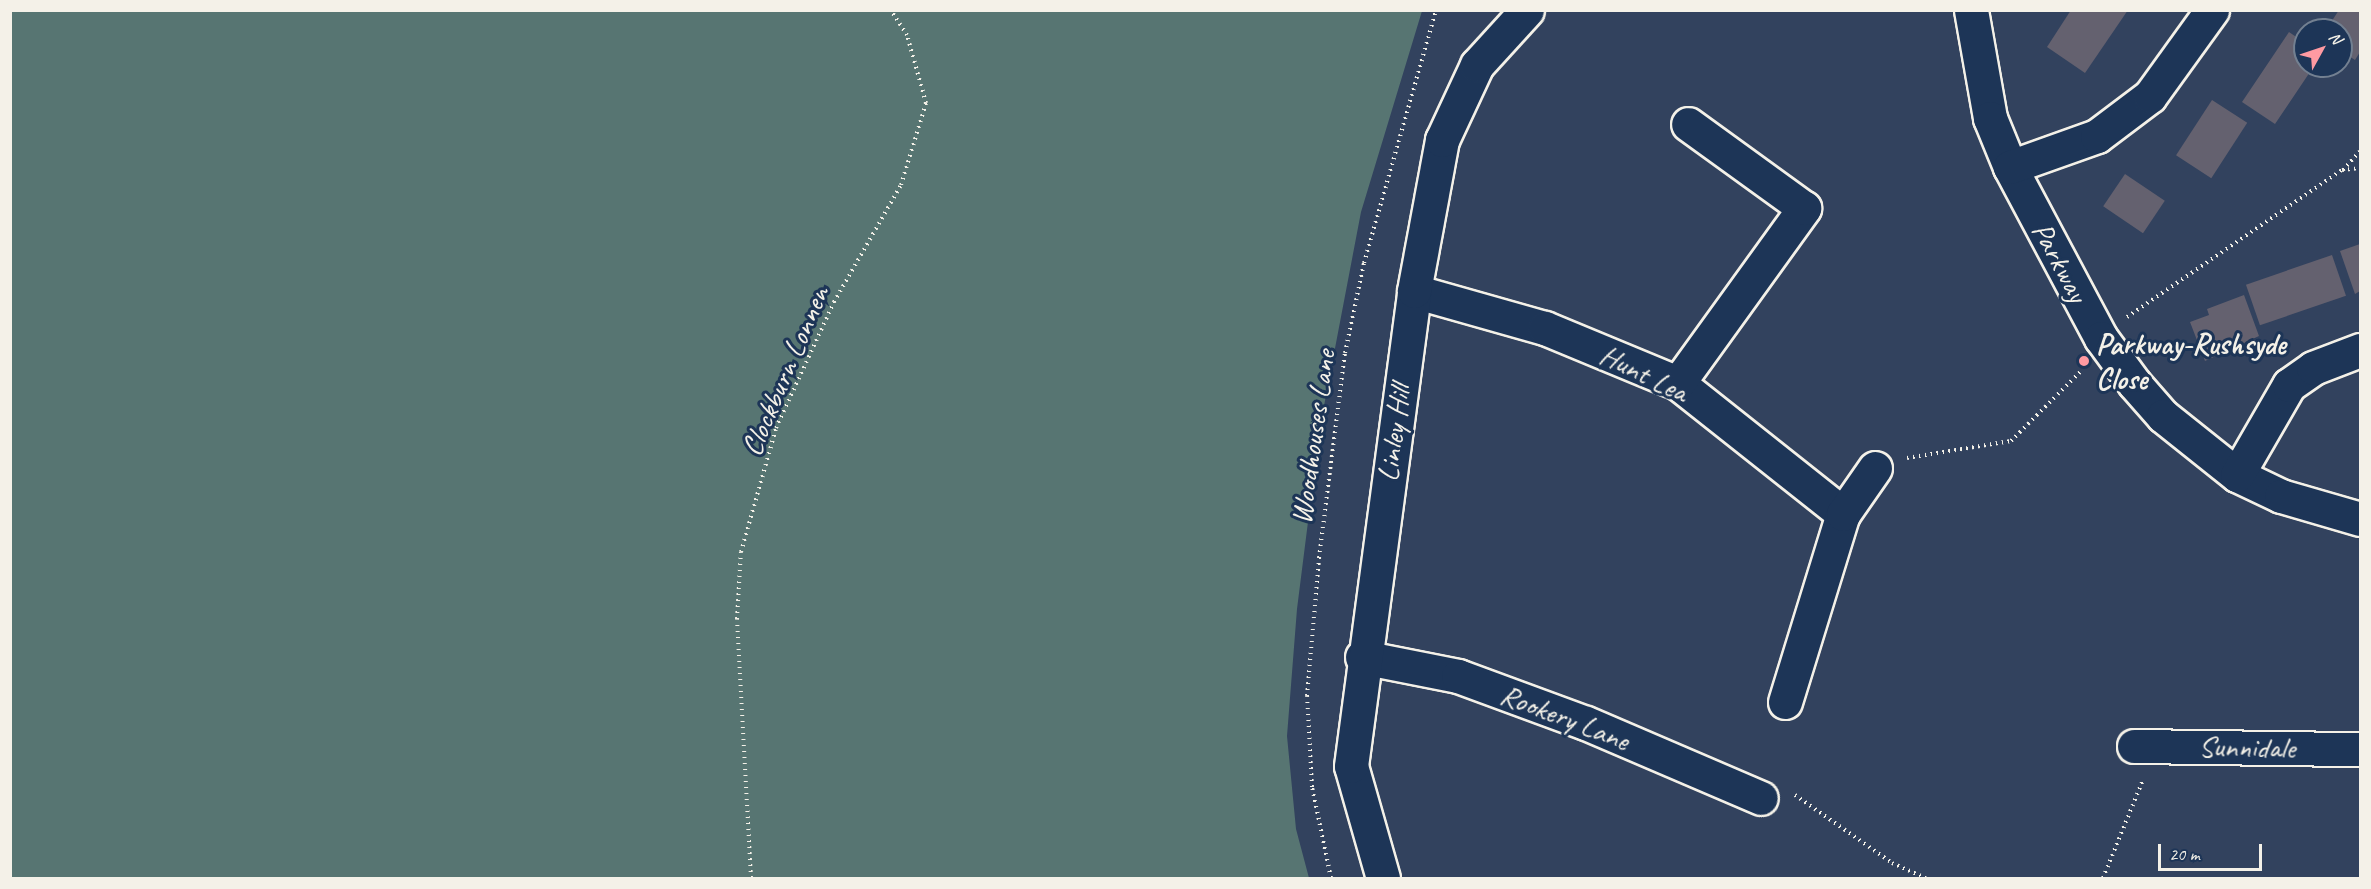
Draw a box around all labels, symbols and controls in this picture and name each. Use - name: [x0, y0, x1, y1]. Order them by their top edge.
- north arrow: [2293, 18, 2353, 78]
- text: N: [2324, 27, 2346, 48]
- street label: Parkway: [2024, 216, 2096, 308]
- street label: Clockburn Lonnen: [733, 281, 837, 461]
- place label: Parkway-Rushsyde Close: [2096, 326, 2286, 397]
- street label: Hunt Lea: [1594, 336, 1694, 410]
- street label: Woodhouses Lane: [1283, 347, 1343, 527]
- marker: Parkway-Rushsyde Close: [2077, 354, 2091, 368]
- street label: Linley Hill: [1369, 382, 1419, 484]
- street label: Rookery Lane: [1495, 676, 1635, 758]
- street label: Sunnidale: [2198, 728, 2296, 766]
- scale bar: [2161, 832, 2264, 870]
- text: 20 m: [2169, 843, 2200, 865]

